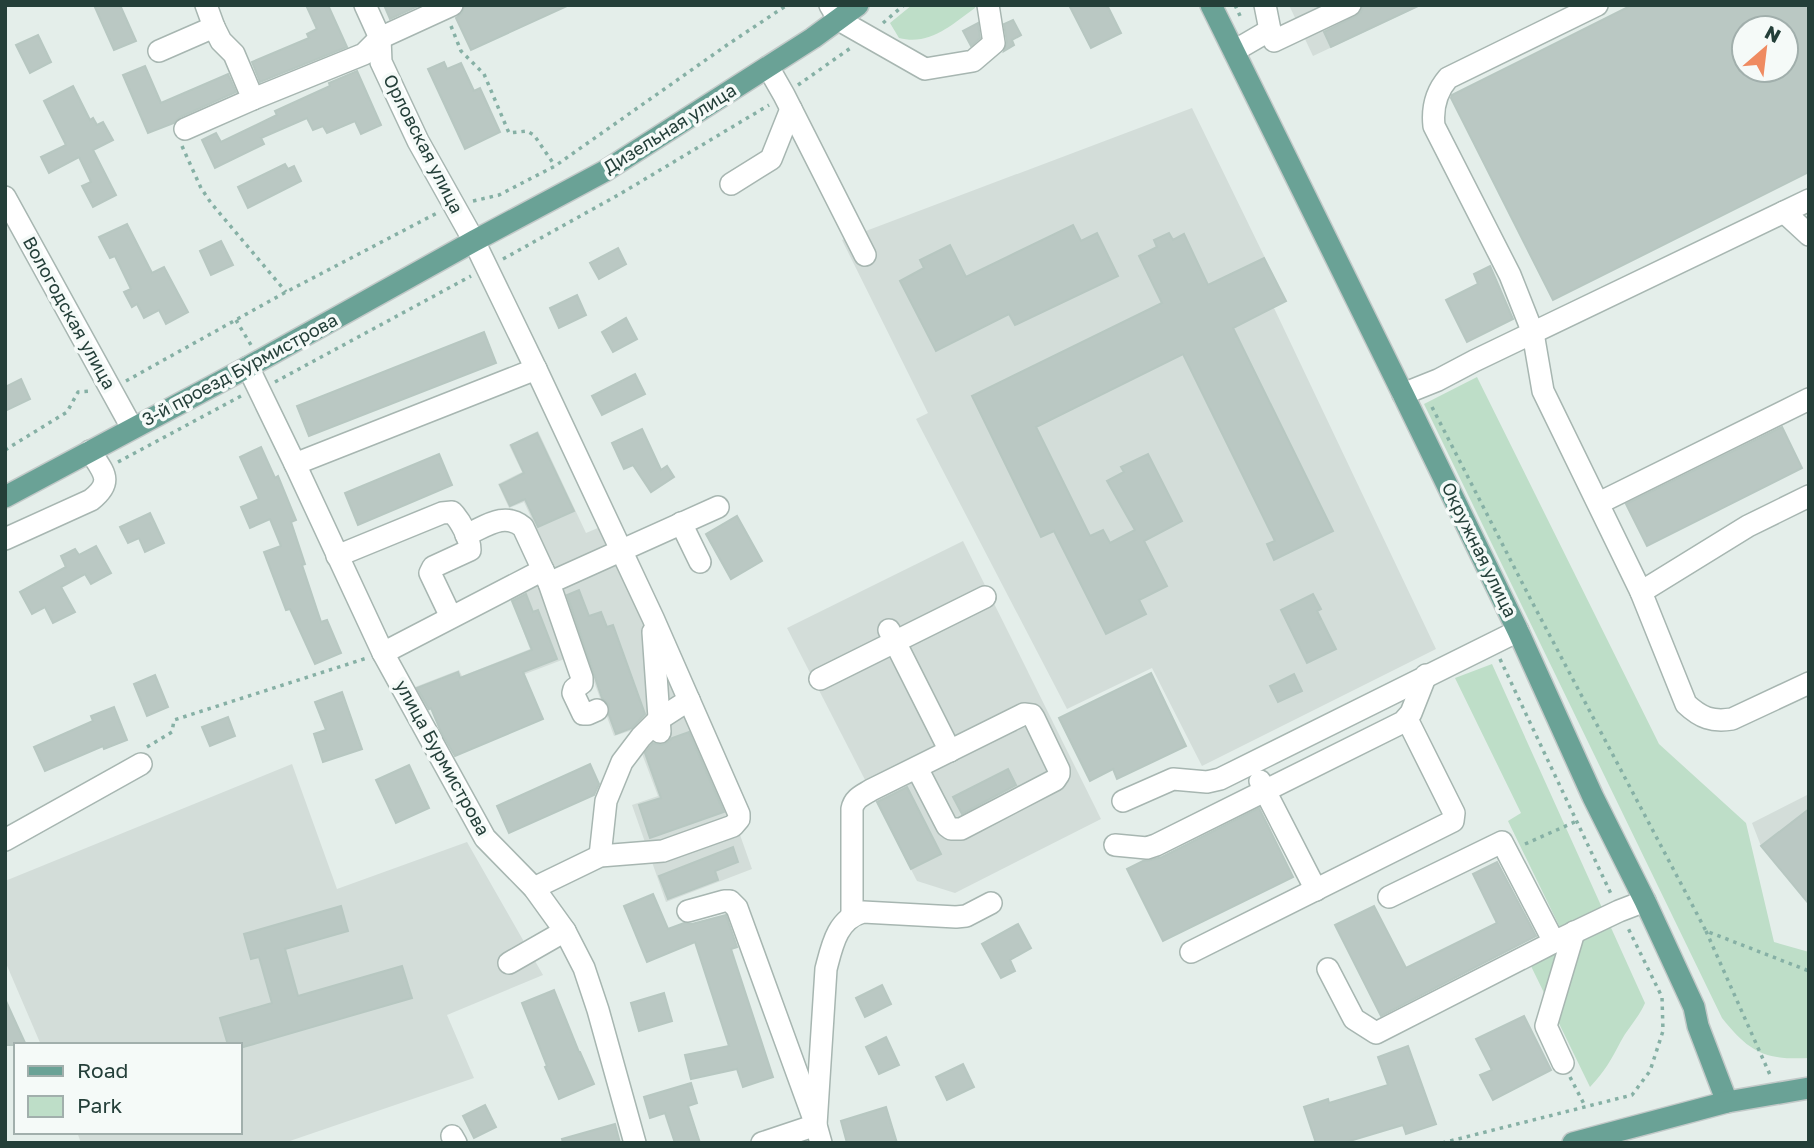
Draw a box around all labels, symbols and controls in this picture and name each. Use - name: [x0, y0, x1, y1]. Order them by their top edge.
- north arrow: [1730, 14, 1800, 84]
- text: N: [1761, 20, 1785, 47]
- street label: Орловская улица: [379, 70, 469, 217]
- street label: Дизельная улица: [599, 78, 740, 178]
- street label: Вологодская улица: [19, 232, 121, 393]
- street label: 3-й проезд Бурмистрова: [138, 308, 341, 430]
- street label: Окружная улица: [1438, 478, 1522, 621]
- street label: улица Бурмистрова: [391, 676, 495, 839]
- legend: [14, 1043, 242, 1134]
- text: Road: [77, 1057, 128, 1083]
- text: Park: [77, 1092, 123, 1118]

